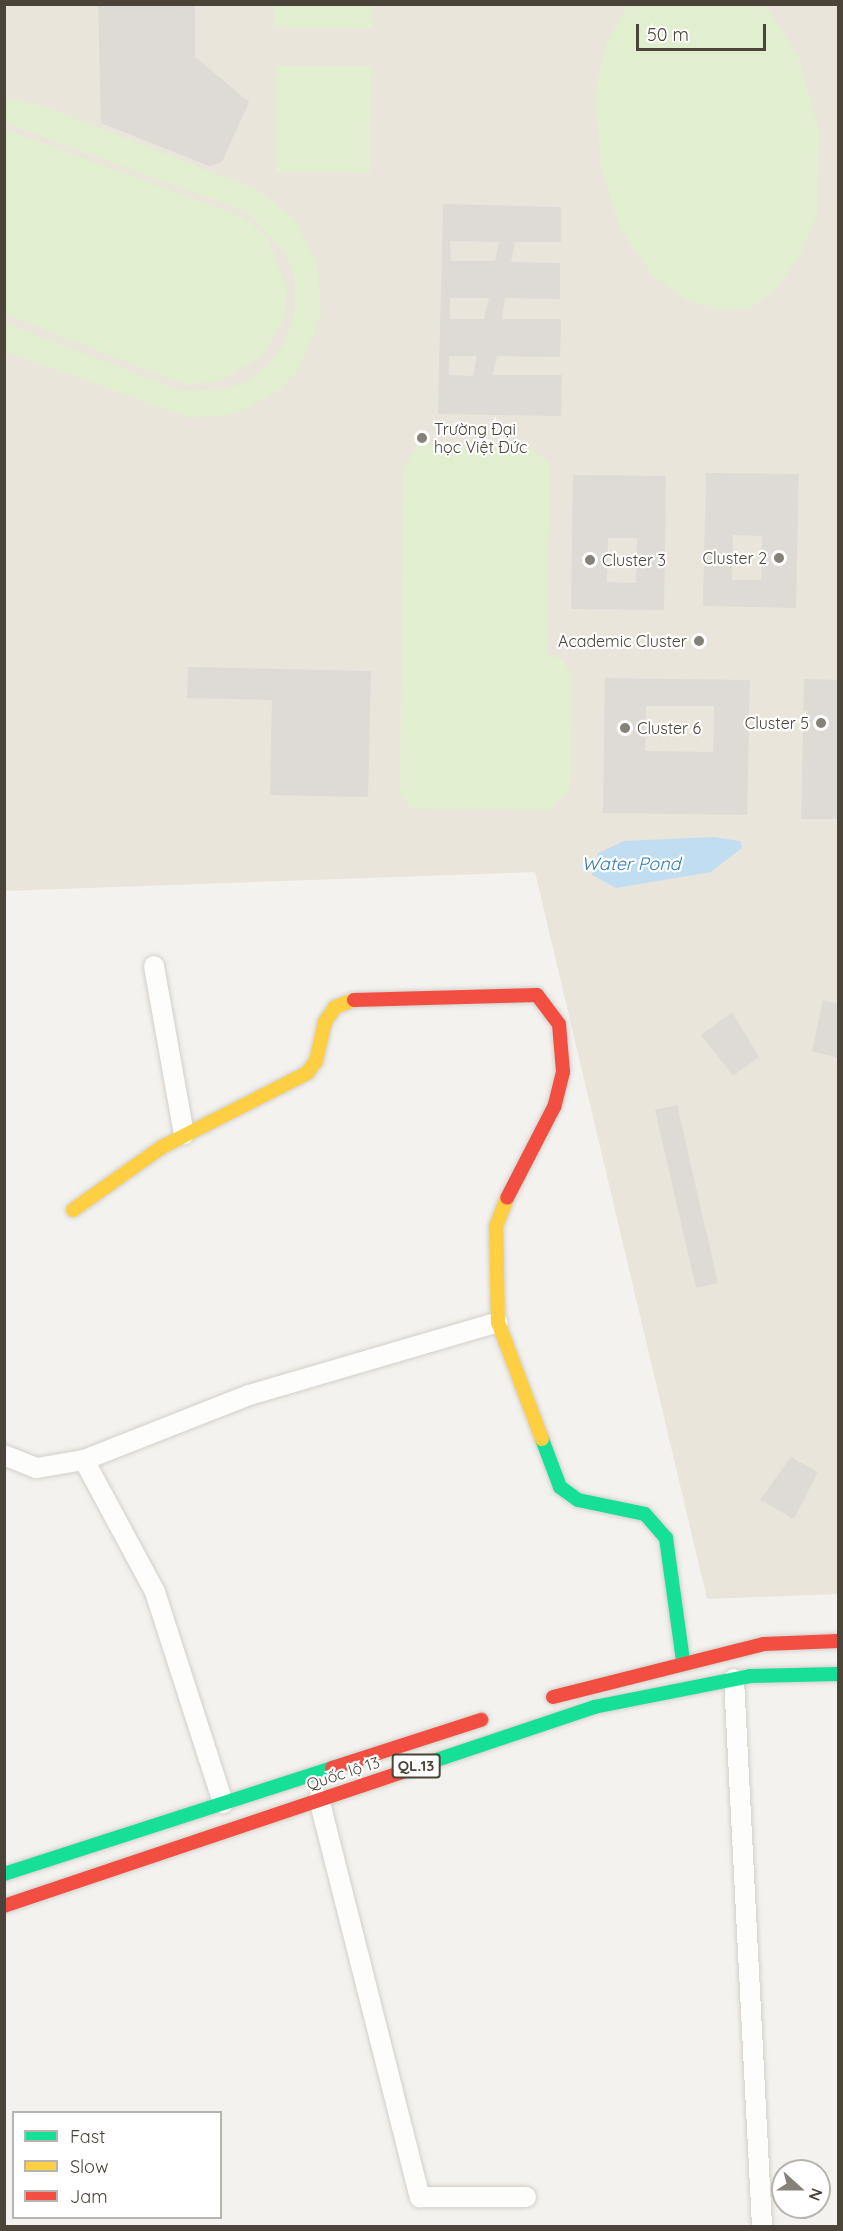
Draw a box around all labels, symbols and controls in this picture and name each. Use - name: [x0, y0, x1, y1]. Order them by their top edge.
- scale bar: [639, 12, 770, 50]
- text: 50 m: [647, 23, 689, 46]
- place label: Trường Đại học Việt Đức: [434, 419, 527, 457]
- marker: Trường Đại học Việt Đức: [415, 431, 429, 445]
- place label: Cluster 2: [703, 548, 767, 568]
- place label: Cluster 3: [602, 550, 666, 570]
- marker: Cluster 2: [772, 551, 786, 565]
- marker: Cluster 3: [583, 553, 597, 567]
- place label: Academic Cluster: [558, 631, 687, 651]
- marker: Academic Cluster: [692, 634, 706, 648]
- place label: Cluster 5: [745, 713, 809, 733]
- marker: Cluster 5: [814, 716, 828, 730]
- place label: Cluster 6: [637, 718, 701, 738]
- marker: Cluster 6: [618, 721, 632, 735]
- water label: Water Pond: [582, 853, 680, 875]
- street label: Quốc lộ 13: [304, 1752, 382, 1794]
- road number: QL.13: [390, 1754, 442, 1778]
- legend: [12, 2111, 222, 2219]
- text: Fast: [70, 2125, 105, 2148]
- text: Slow: [70, 2155, 108, 2178]
- north arrow: [771, 2159, 831, 2219]
- text: Jam: [70, 2185, 108, 2208]
- text: N: [804, 2186, 827, 2204]

